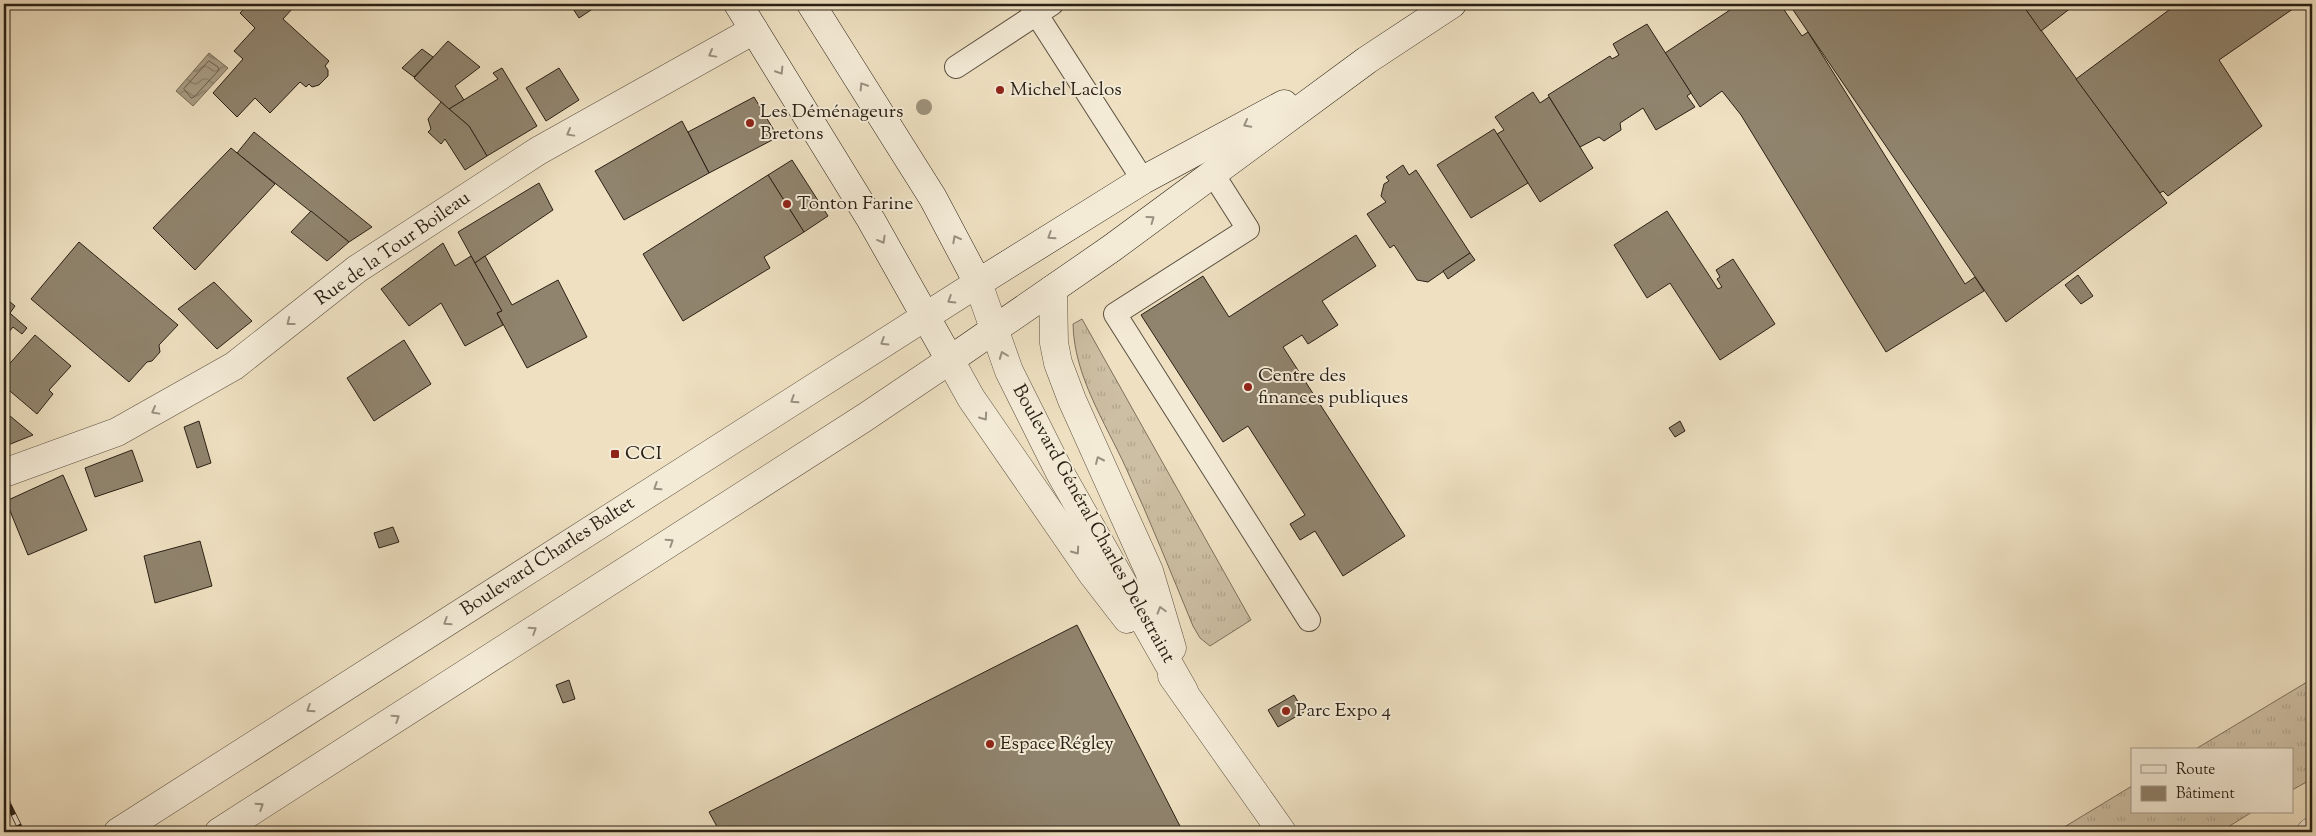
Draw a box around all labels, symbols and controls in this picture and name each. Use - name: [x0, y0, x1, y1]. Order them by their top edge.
- one-way arrow: [708, 48, 717, 58]
- one-way arrow: [773, 66, 783, 75]
- place label: Michel Laclos: [1010, 77, 1122, 104]
- one-way arrow: [859, 82, 869, 91]
- marker: Michel Laclos: [994, 84, 1006, 96]
- place label: Les Déménageurs Bretons: [760, 99, 903, 148]
- marker: Les Déménageurs Bretons: [744, 117, 756, 129]
- one-way arrow: [1243, 118, 1252, 128]
- one-way arrow: [566, 127, 575, 137]
- street label: Rue de la Tour Boileau: [310, 185, 476, 313]
- place label: Tonton Farine: [797, 191, 914, 218]
- marker: Tonton Farine: [781, 198, 793, 210]
- one-way arrow: [1145, 217, 1154, 225]
- one-way arrow: [1047, 230, 1057, 239]
- one-way arrow: [876, 235, 886, 244]
- one-way arrow: [952, 235, 962, 244]
- one-way arrow: [948, 293, 957, 303]
- one-way arrow: [287, 316, 296, 324]
- one-way arrow: [880, 336, 889, 346]
- one-way arrow: [999, 352, 1009, 360]
- place label: Centre des finances publiques: [1258, 363, 1408, 412]
- street label: Boulevard Général Charles Delestraint: [1005, 380, 1181, 669]
- marker: Centre des finances publiques: [1242, 381, 1254, 393]
- one-way arrow: [791, 393, 800, 403]
- one-way arrow: [151, 404, 160, 414]
- one-way arrow: [978, 411, 987, 421]
- place label: CCI: [625, 441, 662, 468]
- marker: CCI: [609, 448, 621, 460]
- one-way arrow: [1094, 456, 1105, 465]
- one-way arrow: [654, 481, 663, 490]
- street label: Boulevard Charles Baltet: [456, 490, 641, 623]
- one-way arrow: [665, 539, 674, 549]
- one-way arrow: [1070, 545, 1079, 554]
- one-way arrow: [1156, 607, 1166, 615]
- one-way arrow: [443, 615, 452, 625]
- one-way arrow: [528, 627, 537, 637]
- place label: Parc Expo 4: [1296, 698, 1391, 725]
- one-way arrow: [306, 703, 315, 713]
- marker: Parc Expo 4: [1280, 705, 1292, 717]
- one-way arrow: [391, 715, 400, 724]
- place label: Espace Régley: [1000, 731, 1114, 758]
- marker: Espace Régley: [984, 738, 996, 750]
- legend: [2131, 748, 2294, 814]
- text: Route: [2176, 760, 2215, 781]
- text: Bâtiment: [2176, 784, 2235, 805]
- one-way arrow: [254, 803, 263, 812]

